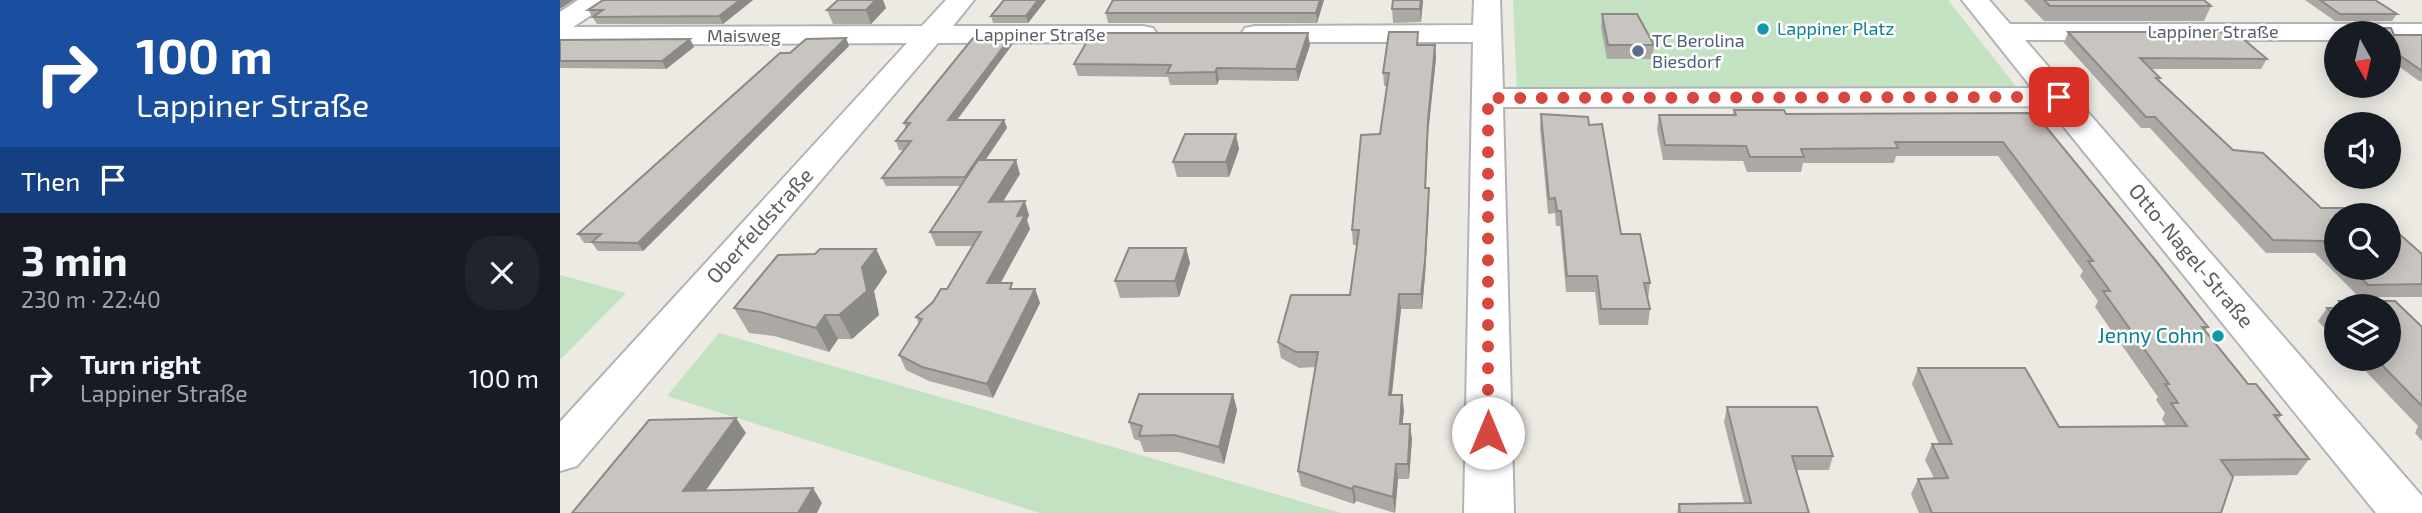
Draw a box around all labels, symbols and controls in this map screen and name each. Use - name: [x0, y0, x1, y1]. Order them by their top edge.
- place label: Lappiner Platz: [1777, 17, 1894, 39]
- street label: Lappiner Straße: [2147, 20, 2279, 42]
- marker: Lappiner Platz: [1755, 21, 1771, 37]
- north arrow: [2324, 21, 2401, 98]
- map controls: [2324, 21, 2401, 371]
- street label: Lappiner Straße: [974, 23, 1106, 45]
- street label: Maisweg: [707, 24, 781, 46]
- text: 100 m: [136, 25, 273, 84]
- icon: right: [21, 28, 112, 119]
- place label: TC Berolina Biesdorf: [1652, 29, 1745, 72]
- marker: TC Berolina Biesdorf: [1630, 43, 1646, 59]
- pin: [2029, 67, 2089, 127]
- icon: arrive: [2040, 78, 2078, 116]
- text: Lappiner Straße: [136, 85, 369, 123]
- button: sound: [2324, 112, 2401, 189]
- icon: arrive: [94, 161, 132, 199]
- street label: Oberfeldstraße: [700, 162, 817, 288]
- text: Then: [21, 165, 80, 196]
- street label: Otto-Nagel-Straße: [2124, 178, 2260, 332]
- button: search: [2324, 203, 2401, 280]
- text: 3 min: [21, 234, 128, 284]
- button: close: [465, 236, 539, 310]
- text: 230 m · 22:40: [21, 285, 161, 313]
- button: layers: [2324, 294, 2401, 371]
- place label: Jenny Cohn: [2098, 322, 2204, 347]
- marker: Jenny Cohn: [2210, 328, 2226, 344]
- text: Turn right: [80, 348, 201, 379]
- icon: right: [21, 359, 59, 397]
- text: 100 m: [469, 362, 539, 393]
- text: Lappiner Straße: [80, 379, 248, 407]
- position arrow: [1451, 396, 1525, 470]

